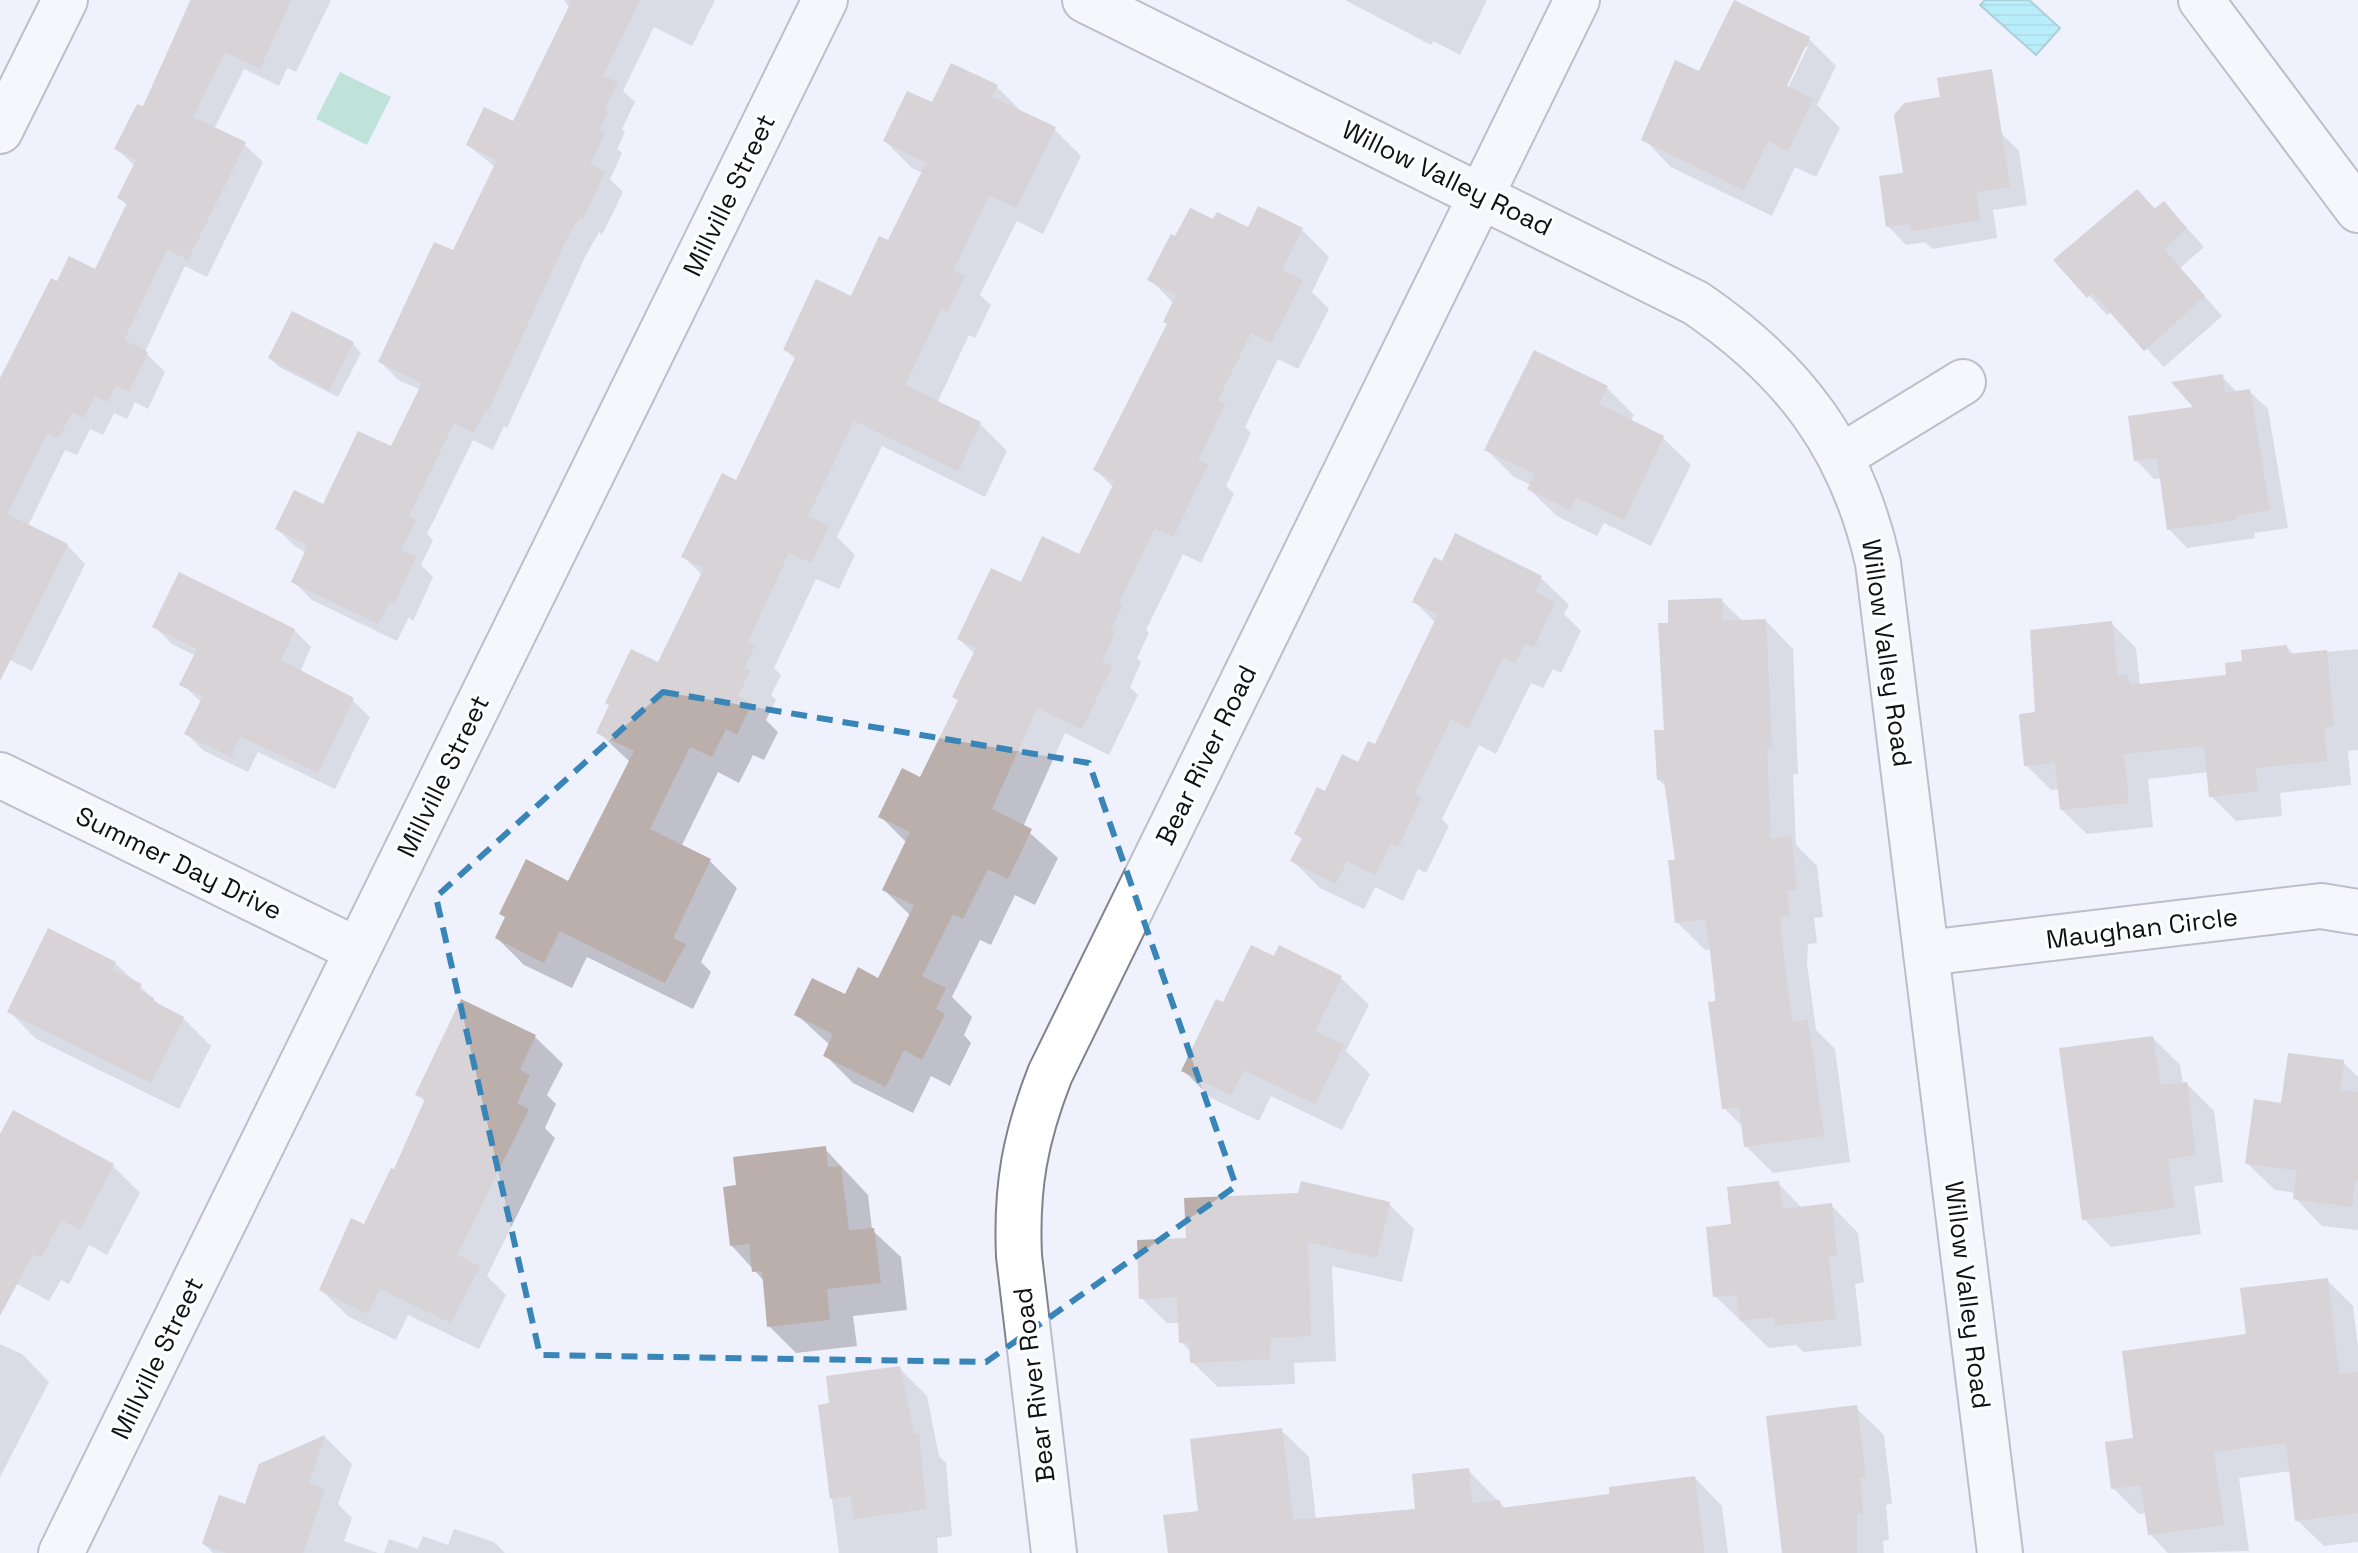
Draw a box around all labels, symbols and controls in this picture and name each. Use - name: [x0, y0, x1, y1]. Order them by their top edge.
- street label: Millville Street: [675, 108, 783, 282]
- street label: Willow Valley Road: [1336, 112, 1558, 244]
- street label: Willow Valley Road: [1854, 537, 1920, 769]
- street label: Bear River Road: [1148, 659, 1264, 851]
- street label: Millville Street: [389, 689, 497, 863]
- street label: Summer Day Drive: [70, 798, 288, 928]
- street label: Maughan Circle: [2044, 899, 2240, 957]
- street label: Willow Valley Road: [1937, 1179, 1999, 1411]
- street label: Millville Street: [103, 1271, 211, 1445]
- street label: Bear River Road: [1005, 1286, 1063, 1484]

